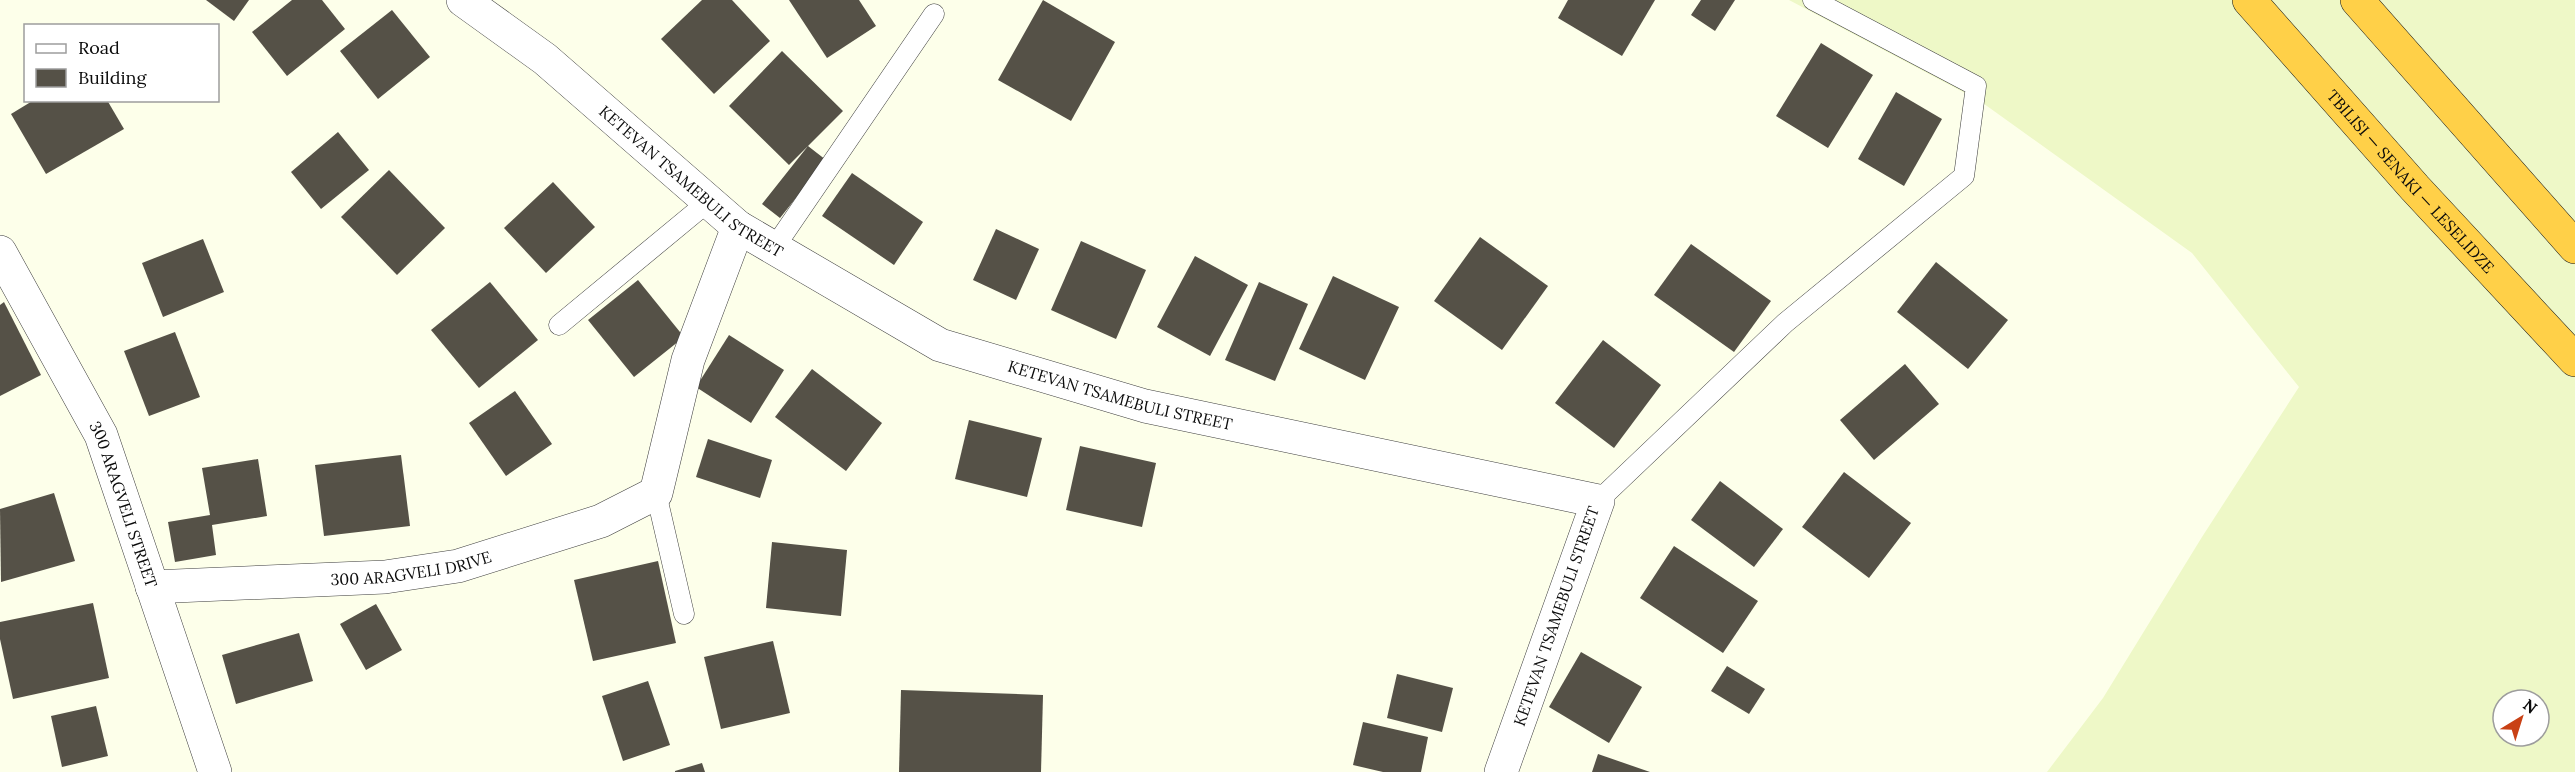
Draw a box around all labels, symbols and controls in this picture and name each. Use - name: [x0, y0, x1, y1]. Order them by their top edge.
- legend: [24, 24, 219, 102]
- text: Road: [78, 36, 120, 59]
- text: Building: [78, 66, 148, 89]
- street label: TBILISI — SENAKI — LESELIDZE: [2323, 85, 2499, 277]
- street label: KETEVAN TSAMEBULI STREET: [595, 101, 787, 261]
- street label: KETEVAN TSAMEBULI STREET: [1006, 356, 1234, 434]
- street label: 300 ARAGVELI STREET: [85, 418, 162, 590]
- street label: KETEVAN TSAMEBULI STREET: [1509, 503, 1603, 729]
- street label: 300 ARAGVELI DRIVE: [330, 546, 494, 589]
- north arrow: [2491, 688, 2551, 748]
- text: N: [2519, 694, 2541, 718]

